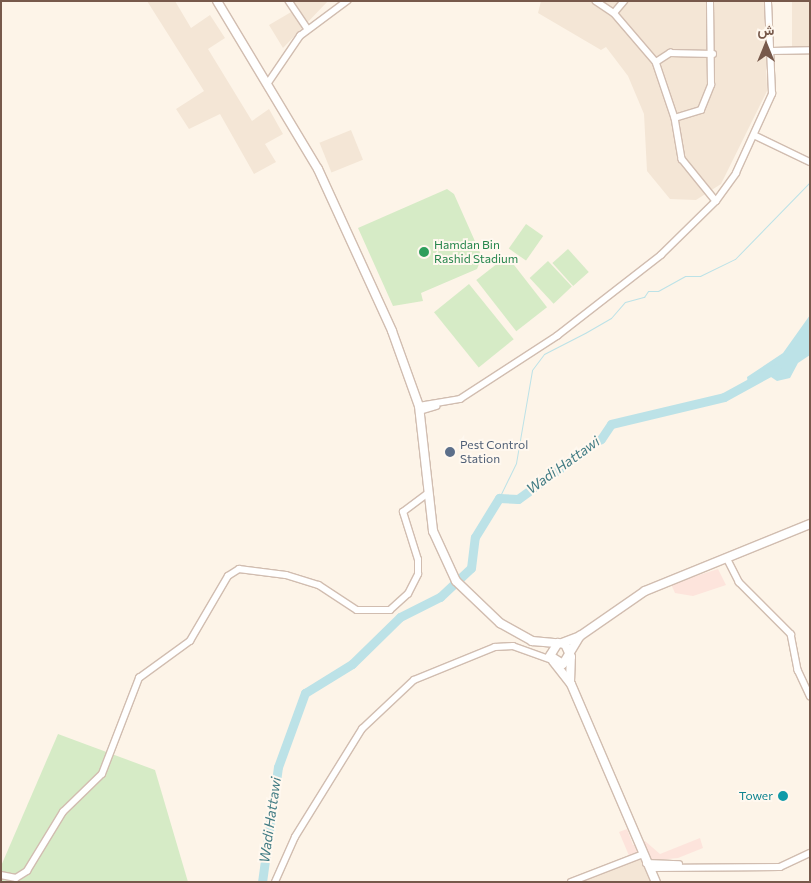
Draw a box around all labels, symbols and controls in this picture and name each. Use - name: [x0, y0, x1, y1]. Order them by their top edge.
- north arrow: [741, 20, 791, 70]
- text: ش: [758, 21, 774, 38]
- place label: Hamdan Bin Rashid Stadium: [434, 238, 518, 266]
- marker: Hamdan Bin Rashid Stadium: [418, 246, 430, 258]
- water label: Wadi Hattawi: [523, 433, 603, 497]
- place label: Pest Control Station: [460, 438, 528, 466]
- marker: Pest Control Station: [444, 446, 456, 458]
- water label: Wadi Hattawi: [256, 776, 284, 864]
- place label: Tower: [739, 789, 773, 803]
- marker: Tower: [777, 790, 789, 802]

